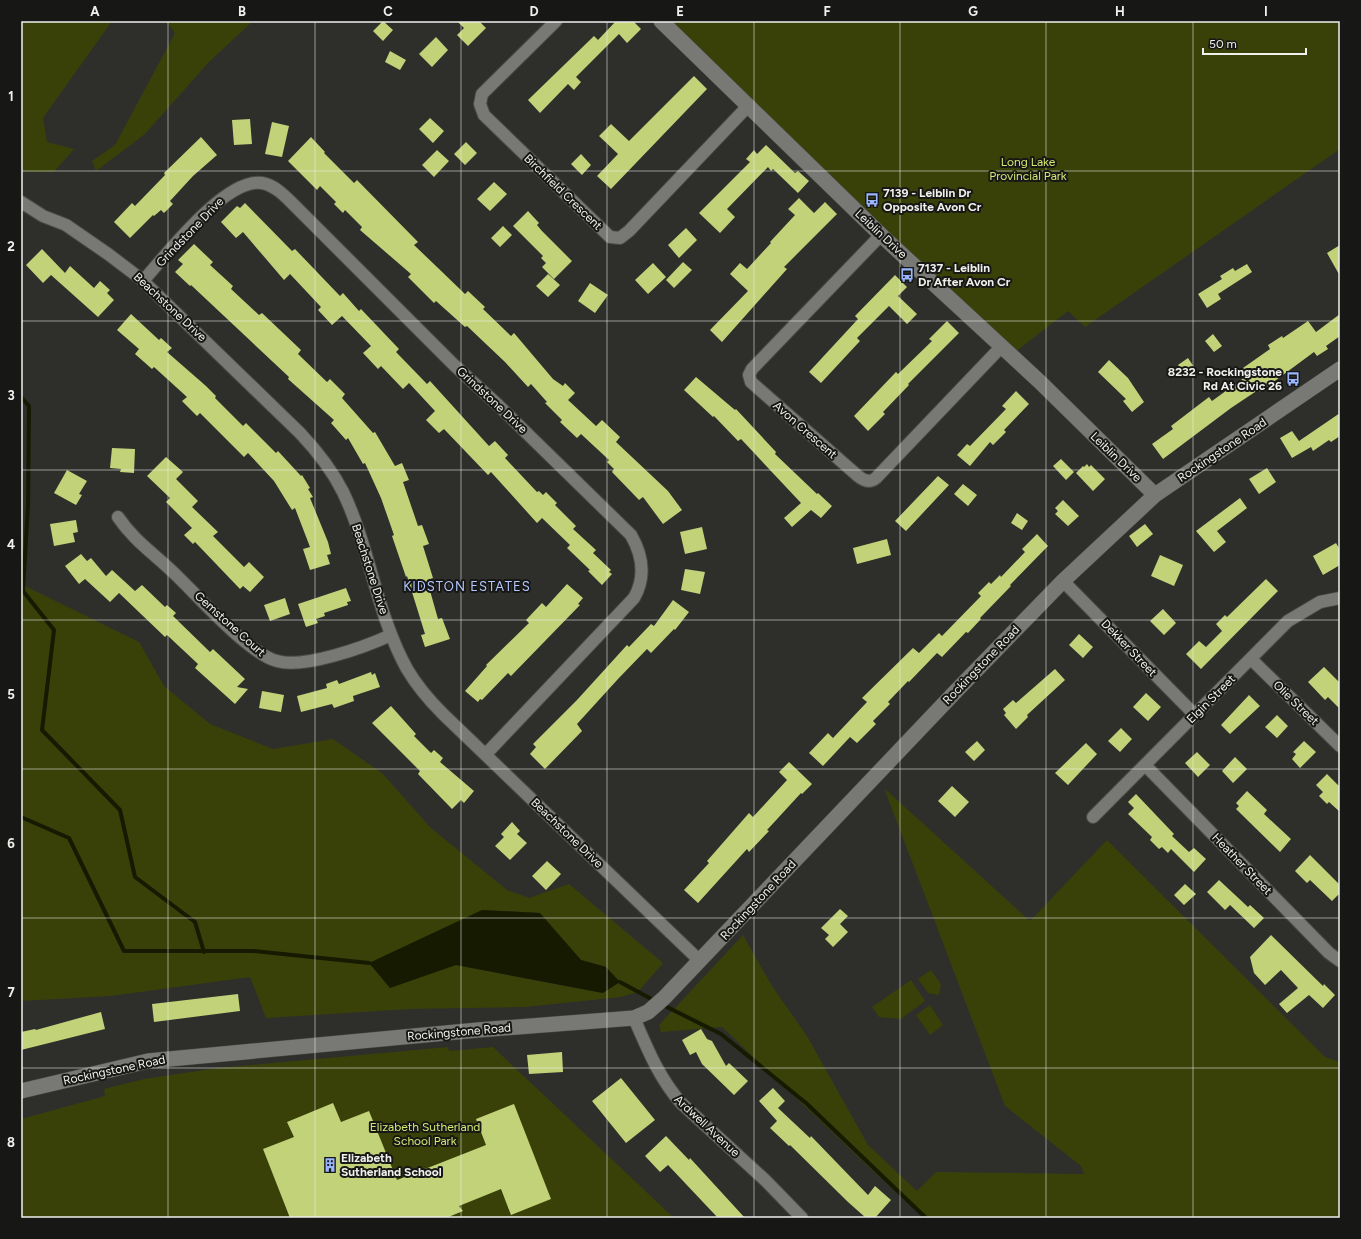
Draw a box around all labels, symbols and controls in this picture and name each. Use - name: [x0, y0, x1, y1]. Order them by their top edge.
- text: A: [90, 4, 100, 19]
- text: B: [238, 4, 246, 19]
- text: C: [383, 4, 393, 19]
- text: D: [529, 4, 539, 19]
- text: E: [676, 4, 684, 19]
- text: F: [823, 4, 831, 19]
- text: G: [968, 4, 978, 19]
- text: H: [1115, 4, 1125, 19]
- text: I: [1264, 4, 1268, 19]
- scale bar: [1203, 30, 1306, 56]
- text: 50 m: [1209, 37, 1237, 51]
- text: 1: [8, 89, 14, 104]
- street label: Birchfield Crescent: [521, 151, 605, 233]
- park label: Long Lake Provincial Park: [989, 155, 1067, 183]
- place label: 7139 - Leiblin Dr Opposite Avon Cr: [883, 186, 982, 214]
- bus stop icon: 7139 - Leiblin Dr Opposite Avon Cr: [864, 192, 880, 208]
- street label: Grindstone Drive: [153, 194, 227, 269]
- street label: Leiblin Drive: [852, 207, 910, 262]
- text: 2: [7, 239, 15, 254]
- place label: 7137 - Leiblin Dr After Avon Cr: [918, 261, 1011, 289]
- bus stop icon: 7137 - Leiblin Dr After Avon Cr: [899, 267, 915, 283]
- street label: Beachstone Drive: [131, 270, 210, 345]
- street label: Grindstone Drive: [454, 364, 530, 436]
- place label: 8232 - Rockingstone Rd At Civic 26: [1168, 365, 1282, 393]
- bus stop icon: 8232 - Rockingstone Rd At Civic 26: [1285, 371, 1301, 387]
- text: 3: [7, 388, 15, 403]
- street label: Avon Crescent: [770, 399, 840, 462]
- street label: Rockingstone Road: [1175, 415, 1269, 485]
- street label: Leiblin Drive: [1088, 429, 1145, 485]
- street label: Beachstone Drive: [349, 522, 391, 616]
- text: 4: [7, 537, 15, 552]
- district label: KIDSTON ESTATES: [403, 579, 531, 594]
- street label: Gemstone Court: [192, 589, 268, 660]
- street label: Dekker Street: [1098, 617, 1160, 680]
- street label: Rockingstone Road: [940, 623, 1022, 707]
- street label: Elgin Street: [1184, 672, 1238, 726]
- street label: Olie Street: [1270, 678, 1322, 728]
- text: 5: [7, 687, 15, 702]
- street label: Beachstone Drive: [528, 795, 606, 871]
- street label: Heather Street: [1209, 830, 1275, 898]
- text: 6: [7, 836, 15, 851]
- street label: Rockingstone Road: [717, 857, 799, 943]
- text: 7: [7, 985, 15, 1000]
- street label: Rockingstone Road: [406, 1020, 512, 1044]
- street label: Rockingstone Road: [62, 1052, 166, 1088]
- street label: Ardwell Avenue: [672, 1092, 743, 1160]
- park label: Elizabeth Sutherland School Park: [370, 1120, 480, 1148]
- text: 8: [7, 1135, 15, 1150]
- place label: Elizabeth Sutherland School: [341, 1151, 442, 1179]
- building icon: Elizabeth Sutherland School: [322, 1157, 338, 1173]

